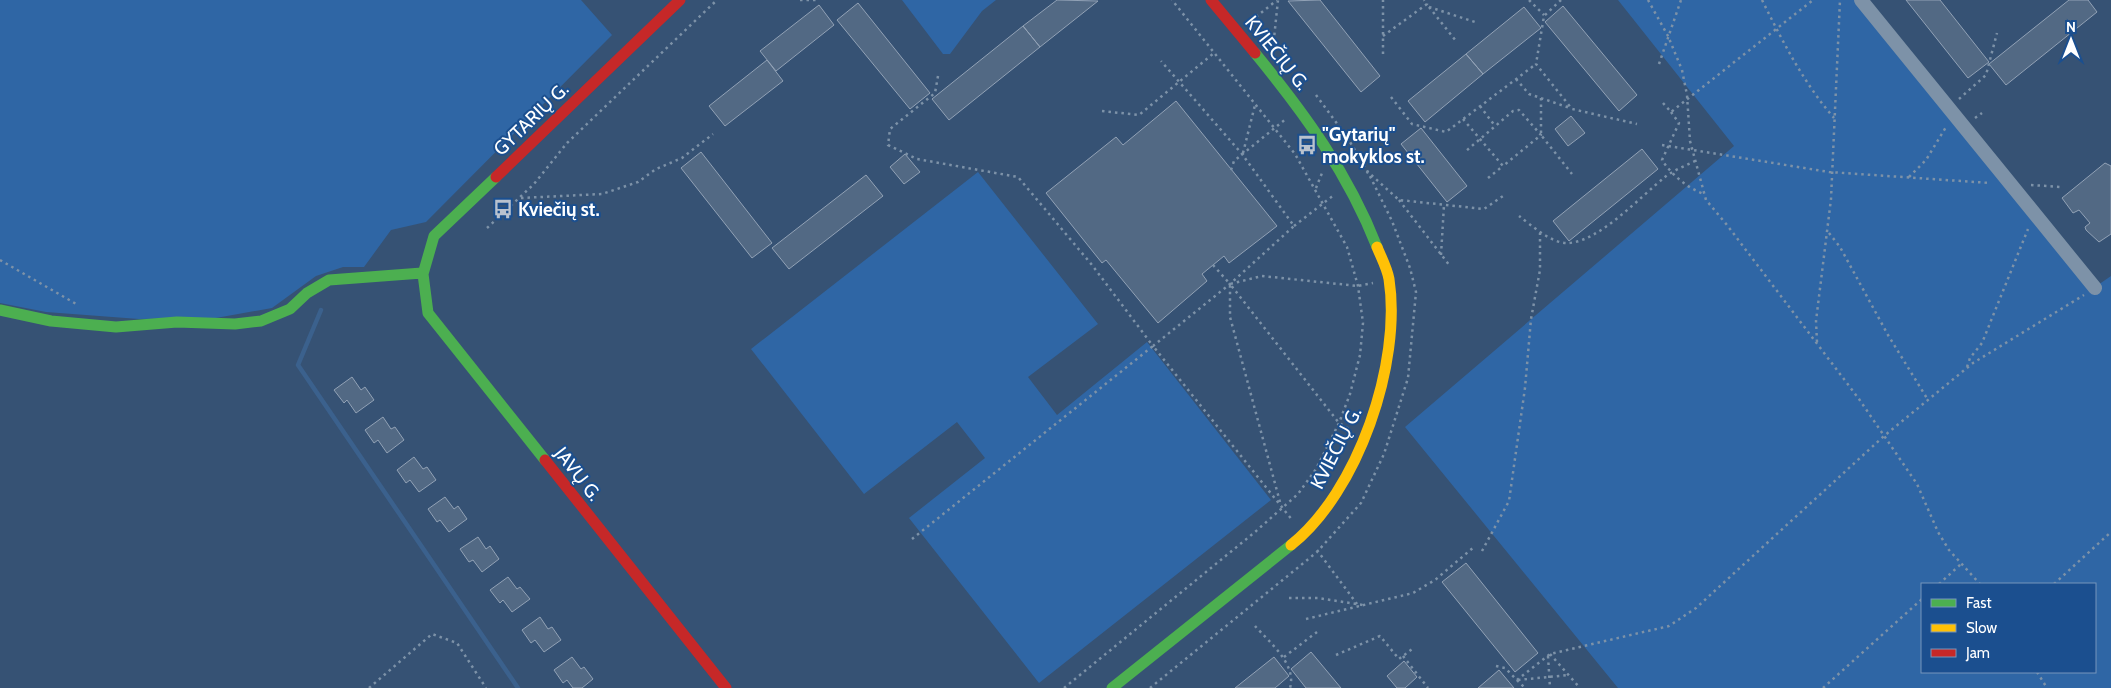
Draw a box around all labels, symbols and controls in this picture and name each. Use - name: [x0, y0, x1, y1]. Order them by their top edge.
- street label: KVIEČIŲ G.: [1240, 11, 1315, 95]
- north arrow: [2046, 15, 2096, 65]
- text: N: [2066, 18, 2076, 36]
- street label: GYTARIŲ G.: [489, 78, 573, 160]
- place label: "Gytarių" mokyklos st.: [1322, 123, 1425, 168]
- bus stop icon: "Gytarių" mokyklos st.: [1296, 134, 1318, 156]
- bus stop icon: Kviečių st.: [492, 198, 514, 220]
- place label: Kviečių st.: [518, 198, 600, 221]
- street label: KVIEČIŲ G.: [1305, 403, 1366, 493]
- street label: JAVŲ G.: [549, 442, 606, 505]
- legend: [1921, 583, 2096, 673]
- text: Fast: [1966, 594, 1991, 612]
- text: Slow: [1966, 619, 1997, 637]
- text: Jam: [1965, 644, 1990, 662]

